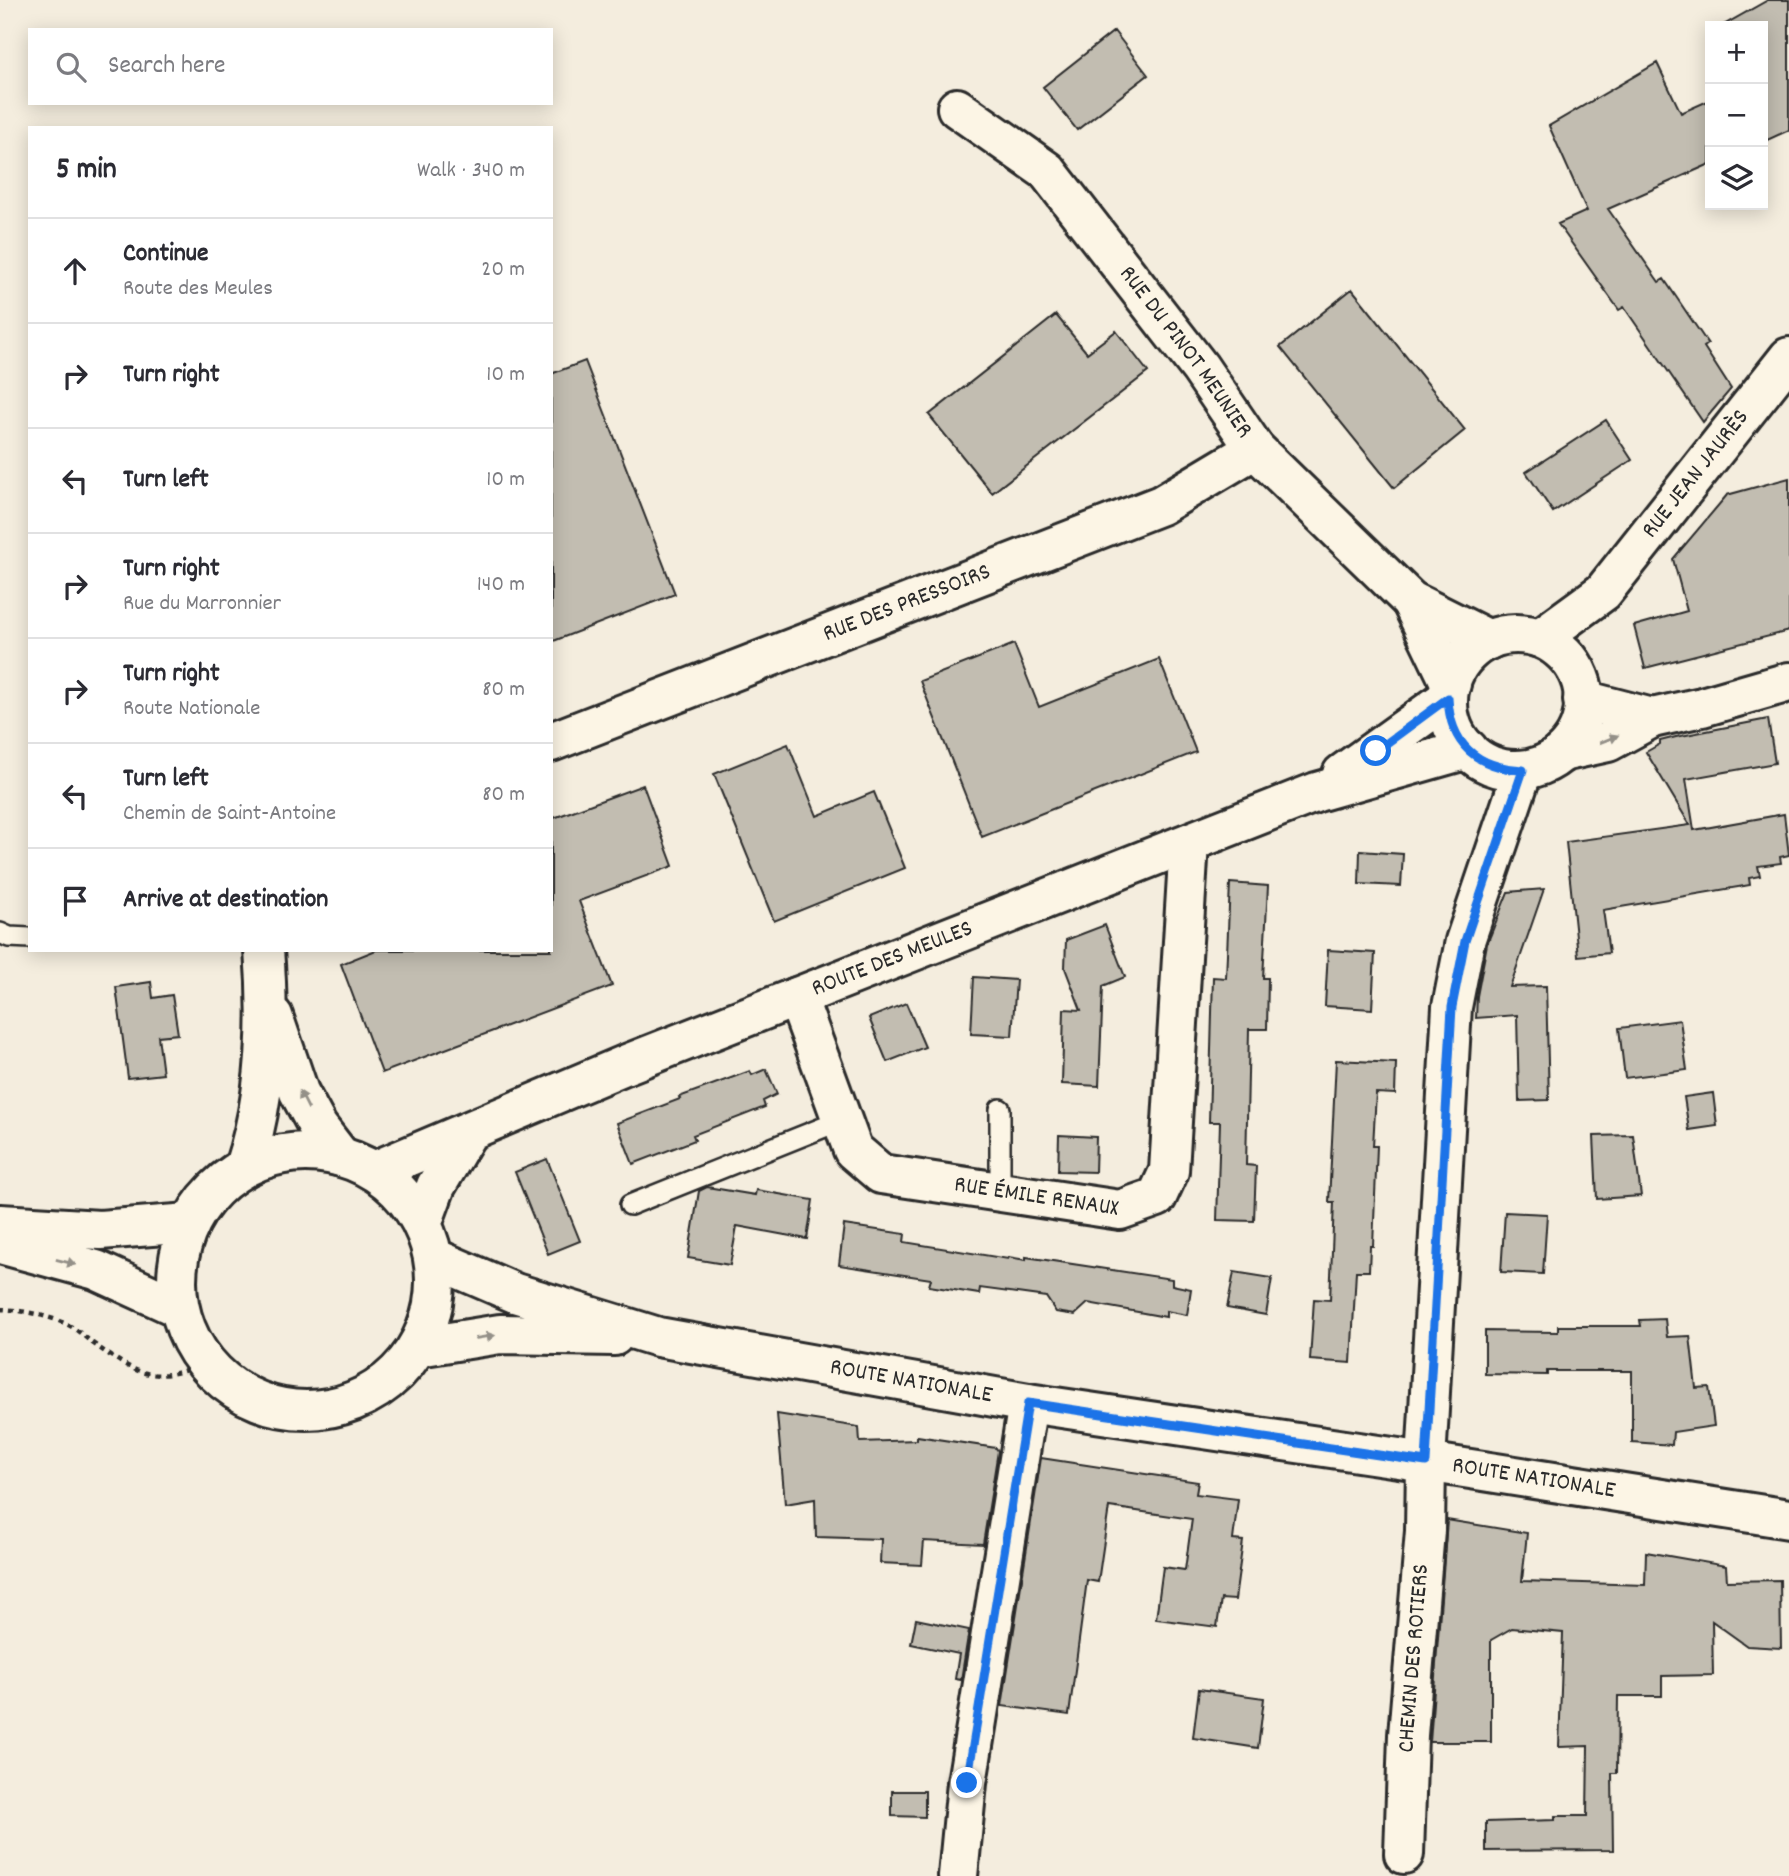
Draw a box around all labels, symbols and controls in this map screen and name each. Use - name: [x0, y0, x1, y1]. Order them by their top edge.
- map controls: [1705, 21, 1768, 210]
- button: +: [1705, 21, 1768, 84]
- search box: [28, 28, 553, 105]
- icon: search: [52, 48, 90, 86]
- text: Search here: [108, 48, 226, 85]
- button: −: [1705, 84, 1768, 147]
- button: layers: [1705, 147, 1768, 210]
- text: 5 min: [56, 150, 117, 193]
- text: Walk · 340 m: [417, 155, 525, 188]
- text: Continue: [123, 236, 208, 273]
- icon: ahead: [56, 252, 94, 290]
- text: 20 m: [481, 254, 525, 287]
- street label: RUE DU PINOT MEUNIER: [1110, 259, 1260, 445]
- text: Route des Meules: [123, 273, 273, 306]
- icon: right: [56, 357, 94, 395]
- text: Turn right: [123, 357, 220, 394]
- text: 10 m: [486, 359, 525, 392]
- street label: RUE JEAN JAURÈS: [1634, 402, 1758, 546]
- icon: left: [56, 462, 94, 500]
- text: Turn left: [123, 462, 209, 499]
- text: 10 m: [486, 464, 525, 497]
- text: Turn right: [123, 551, 220, 588]
- street label: RUE DES PRESSOIRS: [818, 556, 996, 652]
- icon: right: [56, 567, 94, 605]
- text: 140 m: [477, 569, 525, 602]
- text: Rue du Marronnier: [123, 588, 281, 621]
- text: Turn right: [123, 656, 220, 693]
- icon: right: [56, 672, 94, 710]
- text: 80 m: [482, 674, 525, 707]
- text: Route Nationale: [123, 693, 260, 726]
- one-way arrow: [1599, 734, 1620, 745]
- route start: [1360, 735, 1391, 766]
- text: Turn left: [123, 761, 209, 798]
- icon: left: [56, 777, 94, 815]
- text: 80 m: [482, 779, 525, 812]
- text: Chemin de Saint-Antoine: [123, 798, 336, 831]
- icon: arrive: [56, 882, 94, 920]
- text: Arrive at destination: [123, 882, 328, 919]
- street label: ROUTE DES MEULES: [807, 912, 978, 1006]
- one-way arrow: [298, 1090, 309, 1110]
- street label: RUE ÉMILE RENAUX: [952, 1168, 1121, 1227]
- one-way arrow: [55, 1257, 77, 1268]
- one-way arrow: [474, 1331, 496, 1342]
- street label: ROUTE NATIONALE: [827, 1351, 995, 1413]
- street label: ROUTE NATIONALE: [1450, 1449, 1618, 1508]
- street label: CHEMIN DES ROTIERS: [1390, 1563, 1439, 1753]
- route end: [951, 1767, 982, 1798]

